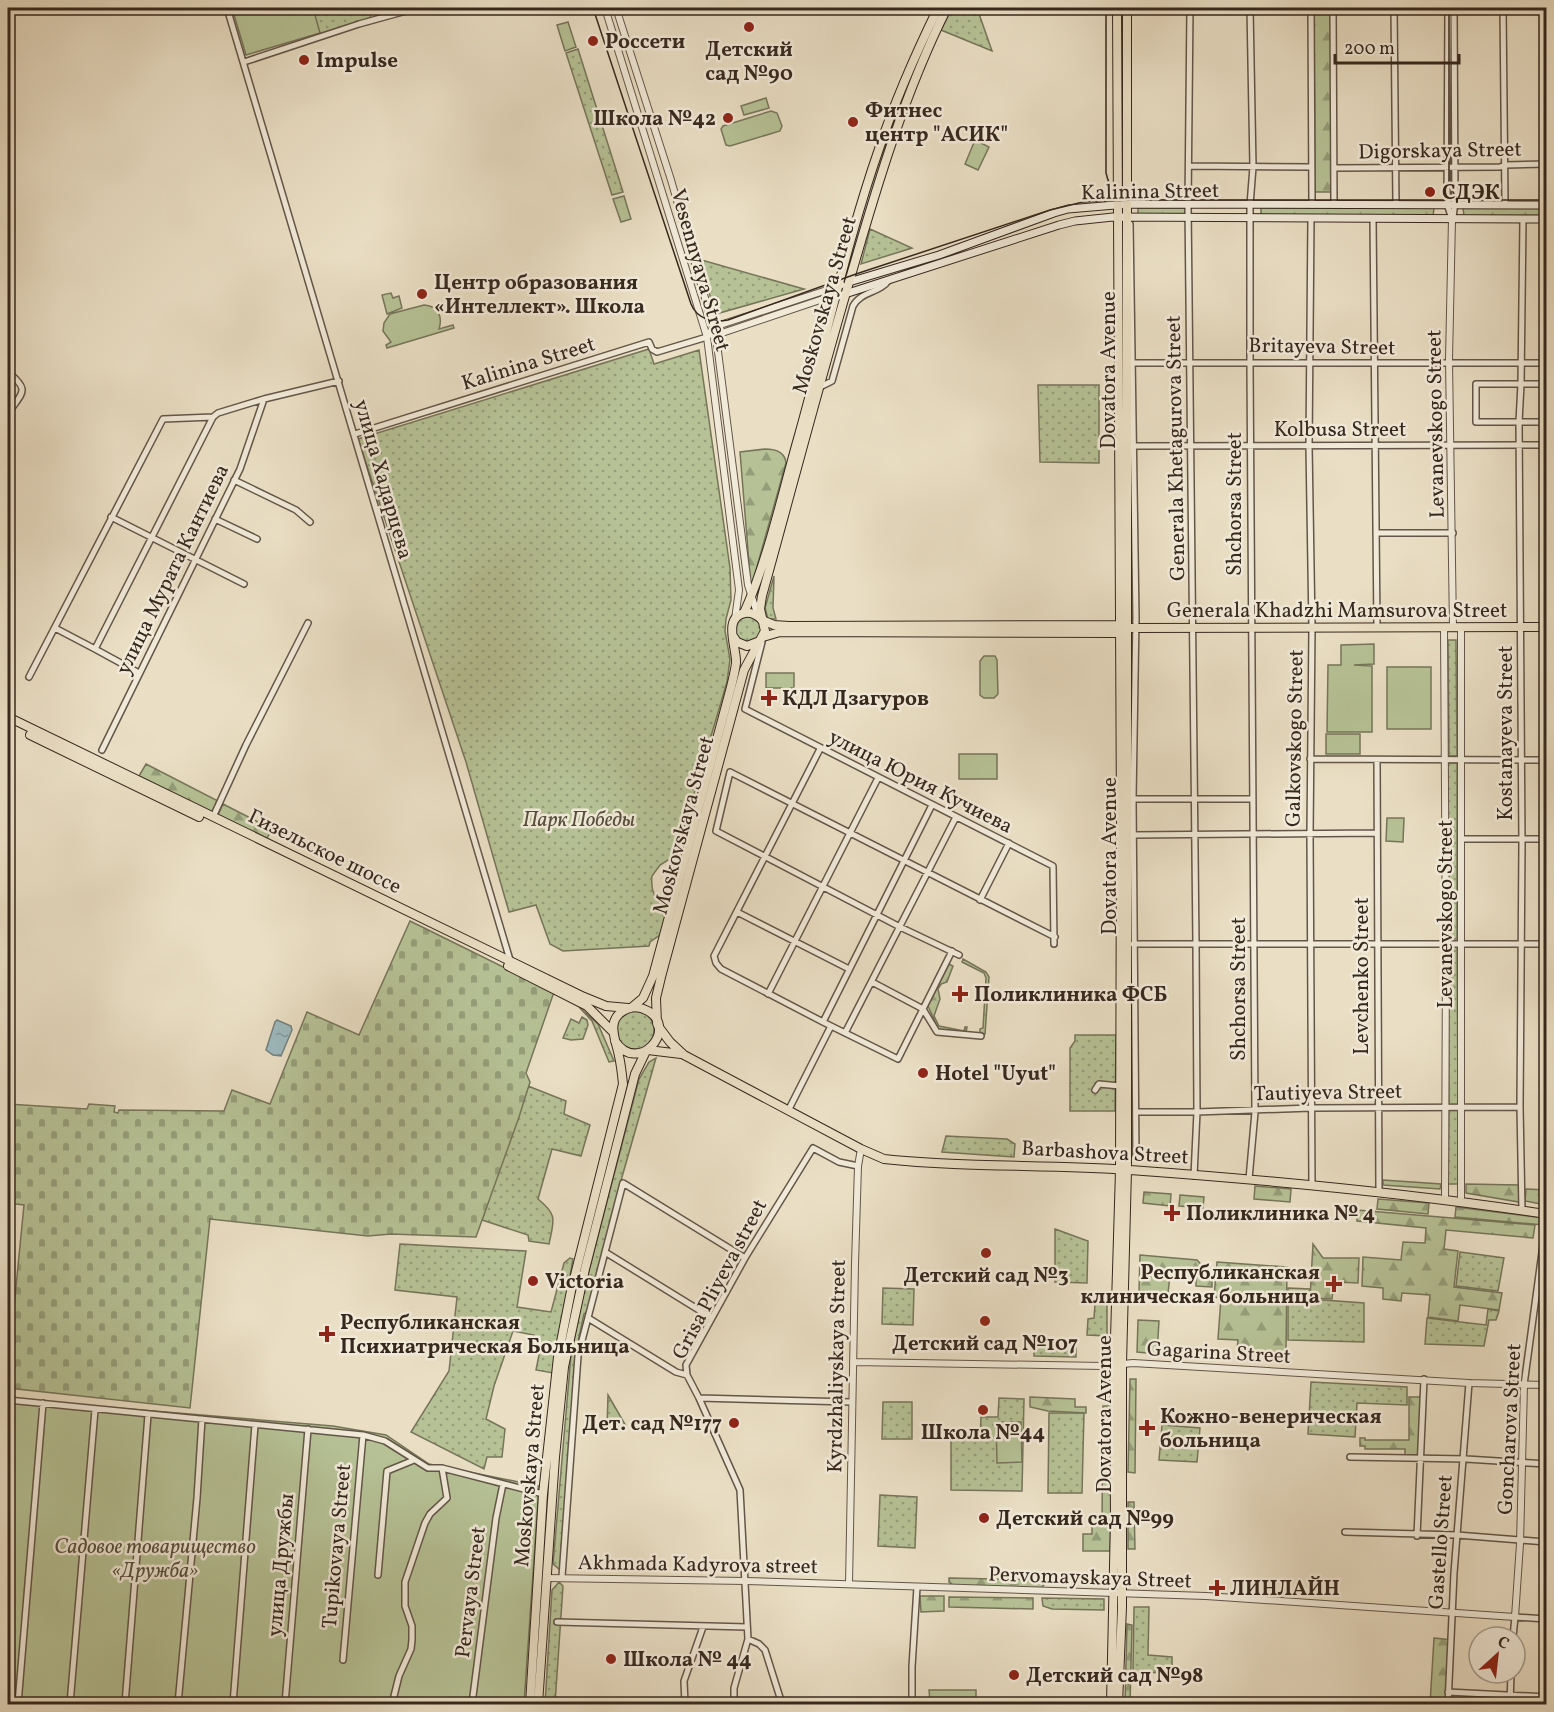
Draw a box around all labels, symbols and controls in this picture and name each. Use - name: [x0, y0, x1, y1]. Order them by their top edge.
- marker: Детский сад №90: [742, 20, 756, 34]
- scale bar: [1335, 27, 1460, 65]
- place label: Россети: [605, 28, 685, 57]
- marker: Россети: [586, 34, 600, 48]
- place label: Детский сад №90: [705, 36, 793, 89]
- text: 200 m: [1344, 37, 1395, 62]
- place label: Impulse: [316, 47, 398, 76]
- marker: Impulse: [297, 53, 311, 67]
- place label: Фитнес центр "АСИК": [865, 97, 1008, 150]
- place label: Школа №42: [593, 105, 716, 134]
- marker: Школа №42: [721, 111, 735, 125]
- marker: Фитнес центр "АСИК": [846, 115, 860, 129]
- street label: Digorskaya Street: [1358, 136, 1522, 167]
- street label: Kalinina Street: [1081, 177, 1219, 208]
- place label: СДЭК: [1442, 179, 1500, 208]
- marker: СДЭК: [1423, 185, 1437, 199]
- street label: Vesennyaya Street: [662, 186, 737, 355]
- street label: Moskovskaya Street: [786, 213, 865, 398]
- place label: Центр образования «Интеллект». Школа: [434, 269, 645, 322]
- marker: Центр образования «Интеллект». Школа: [415, 287, 429, 301]
- street label: Dovatora Avenue: [1095, 291, 1124, 449]
- street label: Generala Khetagurova Street: [1160, 315, 1193, 581]
- street label: Levanevskogo Street: [1420, 329, 1453, 519]
- street label: Kalinina Street: [458, 330, 599, 399]
- street label: Britayeva Street: [1248, 332, 1396, 363]
- street label: улица Хадарцева: [346, 396, 419, 563]
- street label: Kolbusa Street: [1274, 416, 1406, 445]
- street label: Shchorsa Street: [1221, 432, 1250, 576]
- street label: улица Мурата Кантиева: [110, 459, 237, 680]
- street label: Generala Khadzhi Mamsurova Street: [1167, 597, 1507, 626]
- street label: Kostanayeva Street: [1492, 645, 1521, 821]
- street label: Galkovskogo Street: [1279, 649, 1312, 827]
- place label: КДЛ Дзагуров: [782, 685, 929, 714]
- marker: КДЛ Дзагуров: [760, 689, 778, 707]
- street label: улица Юрия Кучиева: [823, 723, 1018, 841]
- street label: Moskovskaya Street: [647, 733, 722, 918]
- street label: Dovatora Avenue: [1096, 777, 1125, 935]
- street label: Гизельское шоссе: [243, 803, 406, 902]
- park label: Парк Победы: [523, 806, 635, 835]
- street label: Levanevskogo Street: [1432, 820, 1461, 1008]
- street label: Levchenko Street: [1348, 897, 1377, 1055]
- street label: Shchorsa Street: [1225, 917, 1254, 1061]
- place label: Поликлиника ФСБ: [974, 981, 1167, 1010]
- marker: Поликлиника ФСБ: [951, 985, 969, 1003]
- place label: Hotel "Uyut": [935, 1060, 1056, 1089]
- marker: Hotel "Uyut": [916, 1066, 930, 1080]
- street label: Tautiyeva Street: [1253, 1078, 1403, 1109]
- street label: Barbashova Street: [1021, 1135, 1189, 1172]
- street label: Grisa Pliyeva street: [666, 1194, 775, 1365]
- place label: Поликлиника № 4: [1186, 1200, 1376, 1229]
- marker: Поликлиника № 4: [1163, 1204, 1181, 1222]
- marker: Детский сад №3: [979, 1246, 993, 1260]
- street label: Kyrdzhaliyskaya Street: [821, 1259, 854, 1473]
- place label: Республиканская клиническая больница: [1081, 1259, 1320, 1312]
- place label: Детский сад №3: [903, 1262, 1069, 1291]
- place label: Victoria: [545, 1268, 624, 1297]
- marker: Victoria: [526, 1274, 540, 1288]
- marker: Республиканская клиническая больница: [1325, 1275, 1343, 1293]
- place label: Республиканская Психиатрическая Больница: [340, 1309, 630, 1362]
- marker: Детский сад №107: [978, 1314, 992, 1328]
- marker: Республиканская Психиатрическая Больница: [318, 1325, 336, 1343]
- place label: Детский сад №107: [892, 1330, 1078, 1359]
- street label: Dovatora Avenue: [1091, 1335, 1120, 1493]
- street label: Gagarina Street: [1146, 1335, 1292, 1372]
- street label: Goncharova Street: [1492, 1343, 1529, 1515]
- street label: Moskovskaya Street: [508, 1382, 553, 1568]
- marker: Школа №44: [976, 1403, 990, 1417]
- place label: Кожно-венерическая больница: [1160, 1403, 1382, 1456]
- place label: Дет. сад №177: [582, 1410, 722, 1439]
- marker: Дет. сад №177: [727, 1416, 741, 1430]
- place label: Школа №44: [921, 1419, 1046, 1448]
- marker: Кожно-венерическая больница: [1138, 1419, 1156, 1437]
- street label: Tupikovaya Street: [316, 1462, 359, 1630]
- street label: Gastello Street: [1422, 1474, 1461, 1610]
- street label: улица Дружбы: [261, 1492, 302, 1638]
- place label: Детский сад №99: [996, 1505, 1174, 1534]
- marker: Детский сад №99: [977, 1511, 991, 1525]
- street label: Pervaya Street: [449, 1525, 494, 1660]
- park label: Садовое товарищество «Дружба»: [54, 1533, 256, 1586]
- street label: Akhmada Kadyrova street: [578, 1549, 818, 1582]
- street label: Pervomayskaya Street: [988, 1560, 1192, 1597]
- place label: ЛИНЛАЙН: [1230, 1575, 1340, 1604]
- marker: ЛИНЛАЙН: [1208, 1579, 1226, 1597]
- north arrow: [1467, 1625, 1527, 1685]
- text: С: [1493, 1631, 1512, 1656]
- place label: Школа № 44: [623, 1646, 752, 1675]
- marker: Школа № 44: [604, 1652, 618, 1666]
- place label: Детский сад №98: [1026, 1662, 1204, 1691]
- marker: Детский сад №98: [1007, 1668, 1021, 1682]

